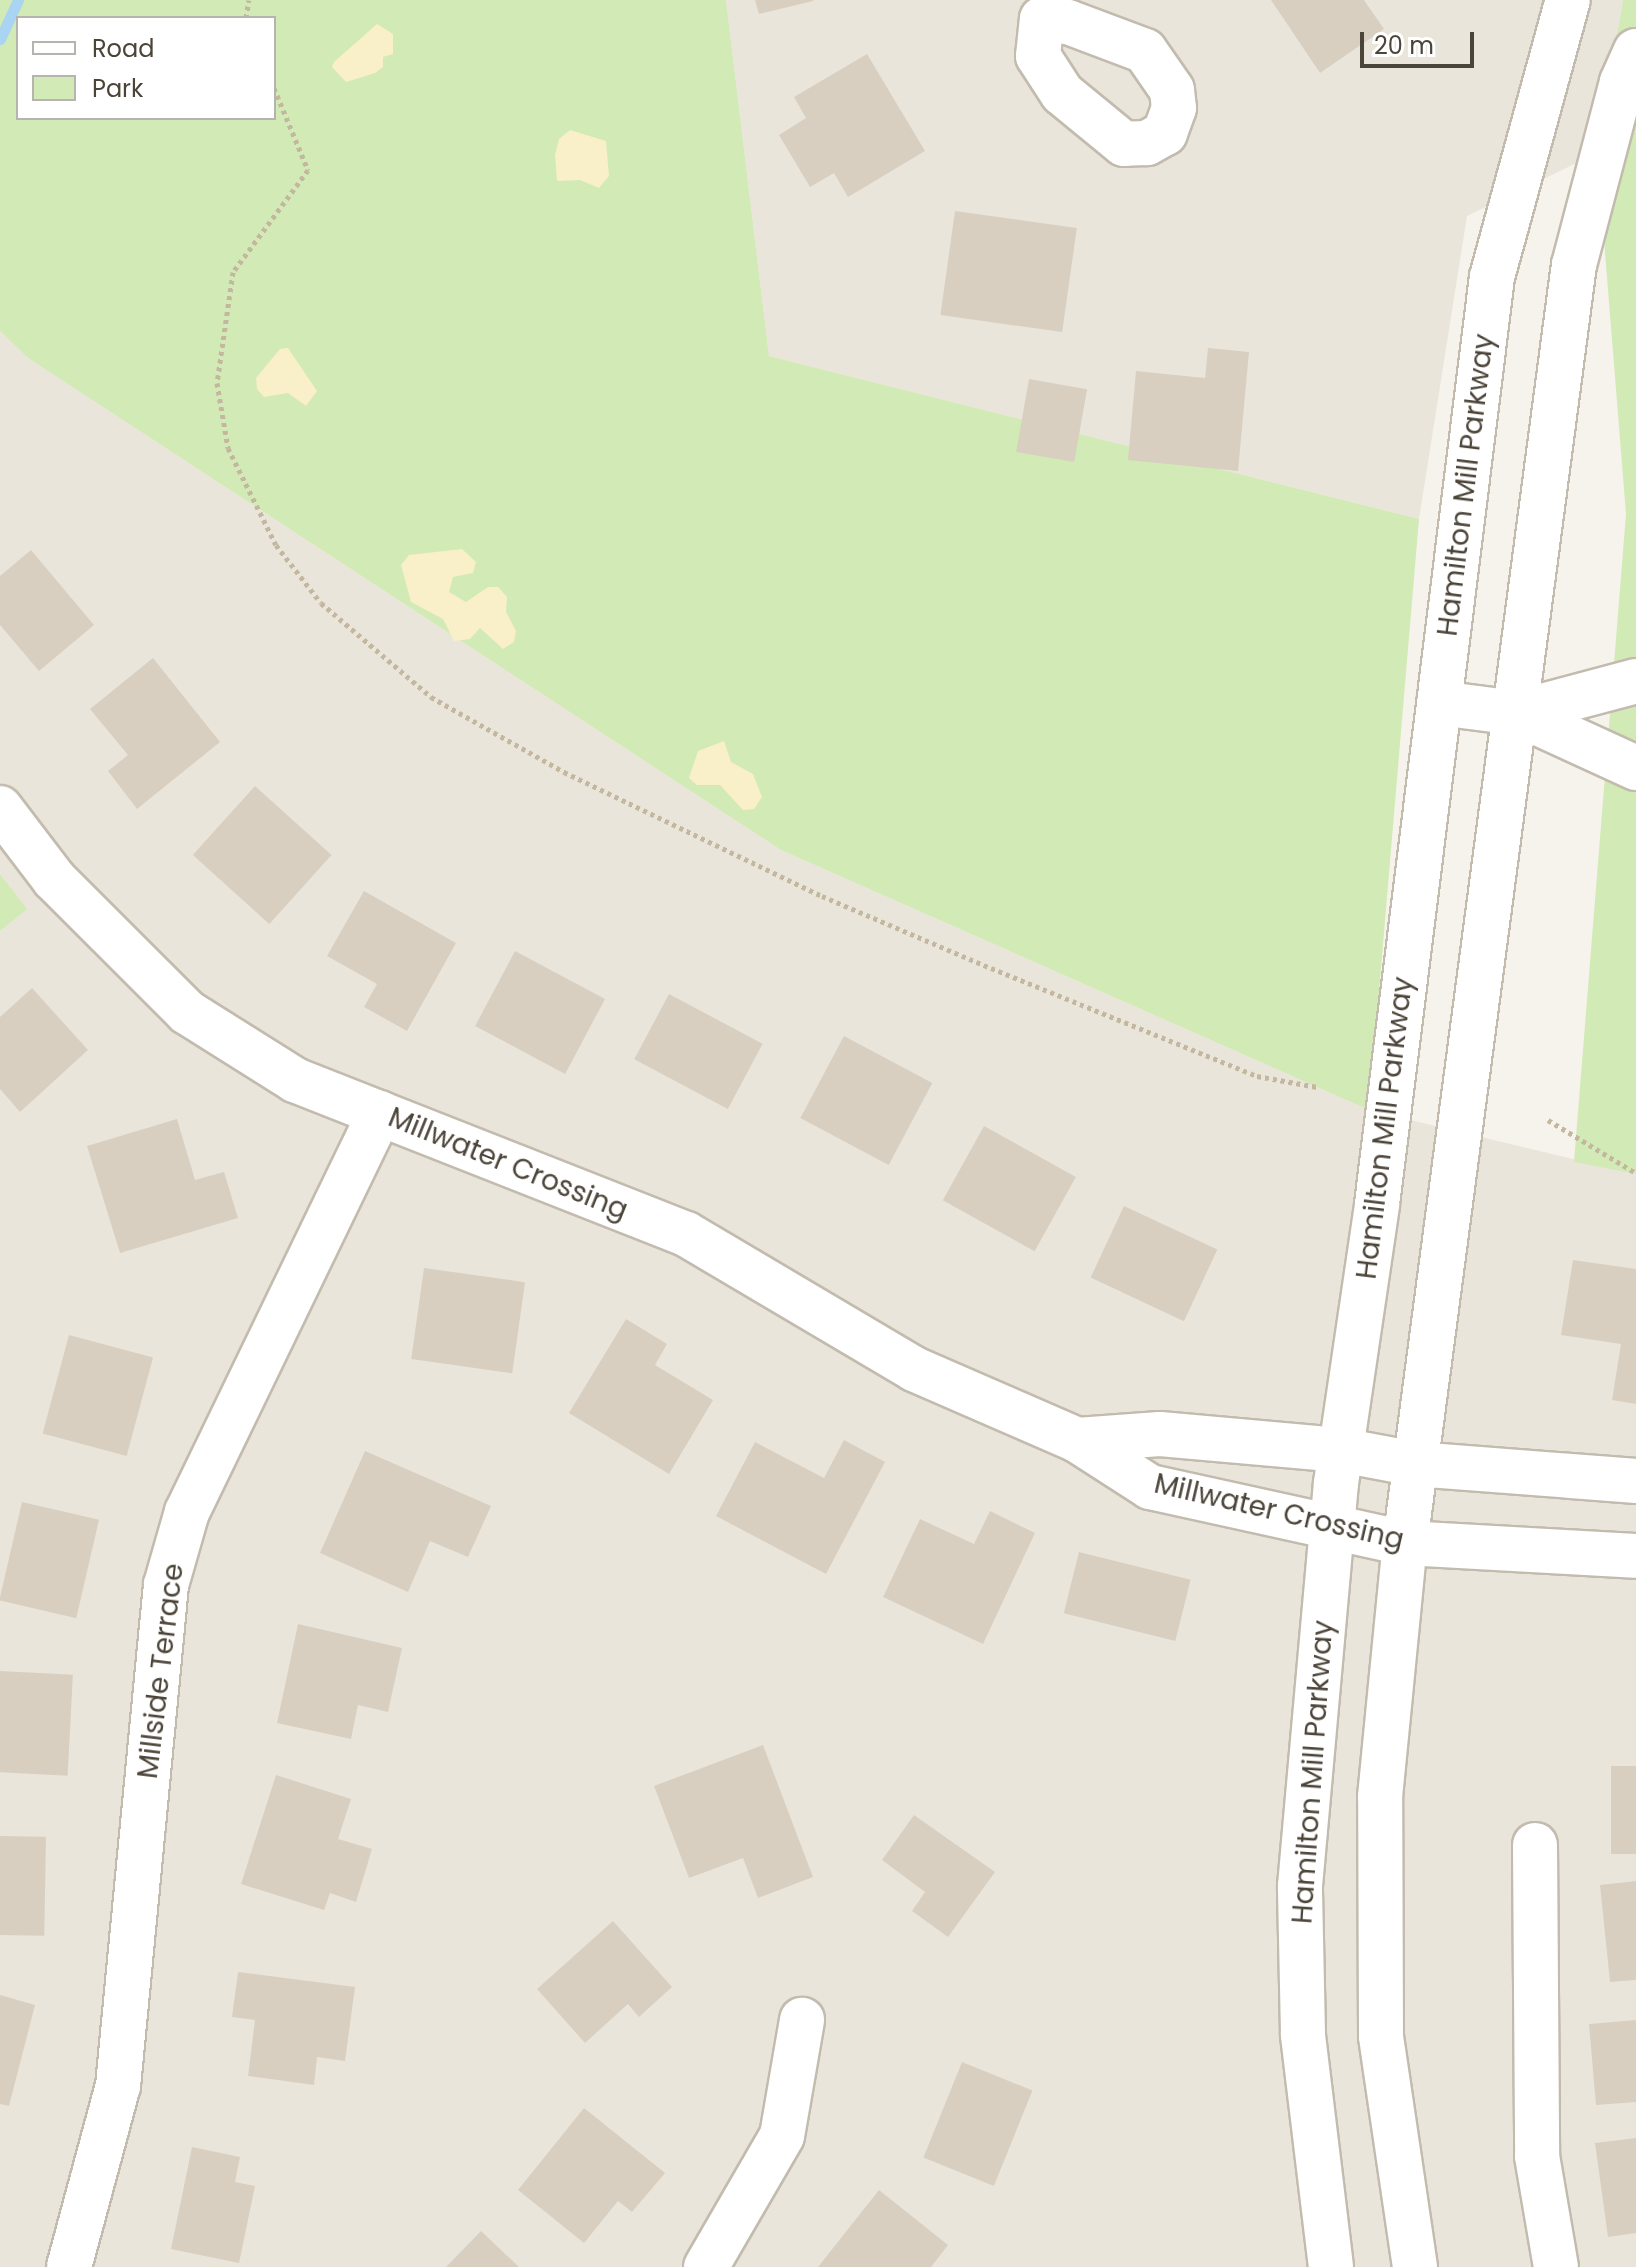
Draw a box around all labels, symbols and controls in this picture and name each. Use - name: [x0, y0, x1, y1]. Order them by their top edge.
- legend: [16, 16, 276, 120]
- scale bar: [1364, 16, 1478, 66]
- text: 20 m: [1374, 29, 1434, 62]
- text: Road: [92, 32, 154, 65]
- text: Park: [92, 72, 143, 105]
- street label: Hamilton Mill Parkway: [1431, 332, 1501, 638]
- street label: Hamilton Mill Parkway: [1350, 975, 1420, 1281]
- street label: Millwater Crossing: [383, 1101, 633, 1227]
- street label: Millwater Crossing: [1151, 1467, 1407, 1557]
- street label: Millside Terrace: [131, 1561, 191, 1781]
- street label: Hamilton Mill Parkway: [1286, 1619, 1340, 1925]

